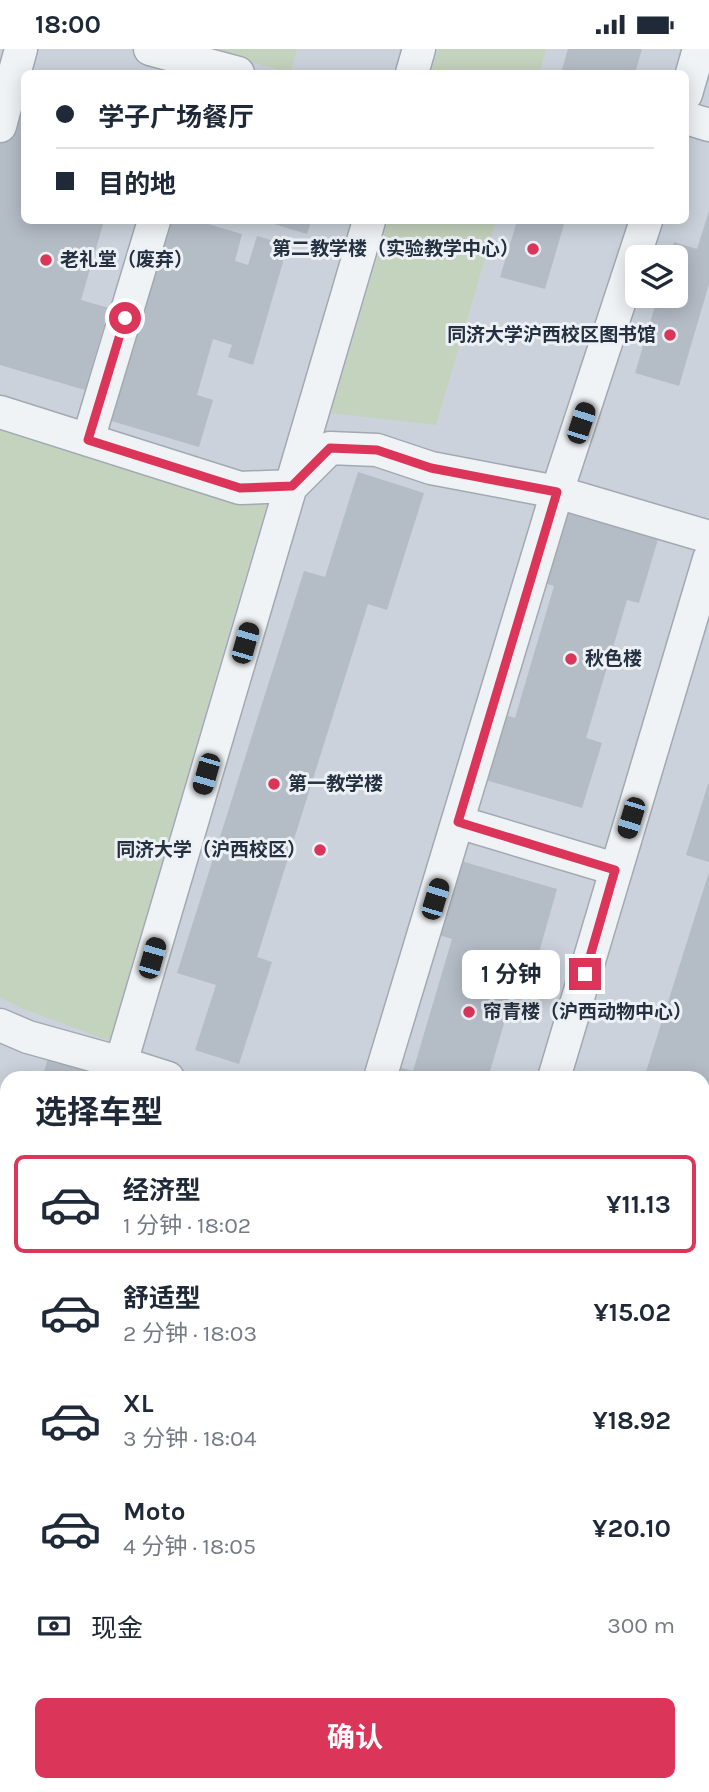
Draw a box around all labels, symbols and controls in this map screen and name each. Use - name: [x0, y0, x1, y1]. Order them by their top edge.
- text: 18:00: [35, 9, 101, 40]
- text: 学子广场餐厅: [98, 102, 254, 133]
- text: 目的地: [98, 169, 176, 200]
- place label: 第二教学楼（实验教学中心）: [272, 238, 519, 260]
- marker: 第二教学楼（实验教学中心）: [525, 241, 541, 257]
- map controls: [625, 245, 688, 308]
- button: layers: [625, 245, 688, 308]
- place label: 老礼堂（废弃）: [60, 249, 193, 271]
- marker: 老礼堂（废弃）: [38, 252, 54, 268]
- route start: [109, 302, 141, 334]
- place label: 同济大学沪西校区图书馆: [447, 324, 656, 346]
- marker: 同济大学沪西校区图书馆: [662, 327, 678, 343]
- car: [565, 400, 598, 446]
- car: [230, 620, 261, 666]
- place label: 秋色楼: [585, 648, 642, 670]
- marker: 秋色楼: [563, 651, 579, 667]
- car: [191, 751, 222, 797]
- place label: 第一教学楼: [288, 773, 383, 795]
- marker: 第一教学楼: [266, 776, 282, 792]
- car: [615, 795, 648, 841]
- place label: 同济大学（沪西校区）: [116, 839, 306, 861]
- marker: 同济大学（沪西校区）: [312, 842, 328, 858]
- car: [419, 876, 452, 922]
- car: [137, 935, 168, 981]
- callout: 1 分钟: [462, 949, 560, 999]
- route end: [569, 958, 601, 990]
- text: 1 分钟: [481, 961, 541, 988]
- place label: 帘青楼（沪西动物中心）: [483, 1001, 692, 1023]
- marker: 帘青楼（沪西动物中心）: [461, 1004, 477, 1020]
- text: 选择车型: [35, 1094, 163, 1131]
- icon: car: [39, 1173, 102, 1236]
- text: 经济型: [123, 1175, 201, 1206]
- text: ¥11.13: [606, 1189, 671, 1220]
- text: 1 分钟 · 18:02: [123, 1212, 251, 1239]
- icon: car: [39, 1281, 102, 1344]
- text: 舒适型: [123, 1283, 201, 1314]
- text: ¥15.02: [594, 1297, 671, 1328]
- text: 2 分钟 · 18:03: [123, 1320, 257, 1347]
- text: XL: [123, 1388, 154, 1419]
- icon: car: [39, 1389, 102, 1452]
- text: ¥18.92: [592, 1405, 671, 1436]
- text: 3 分钟 · 18:04: [123, 1425, 257, 1452]
- text: Moto: [123, 1496, 185, 1527]
- icon: car: [39, 1497, 102, 1560]
- text: ¥20.10: [592, 1513, 671, 1544]
- text: 4 分钟 · 18:05: [123, 1533, 256, 1560]
- icon: cash: [35, 1607, 73, 1645]
- text: 300 m: [607, 1612, 675, 1639]
- text: 现金: [91, 1613, 143, 1644]
- button: 确认: [35, 1698, 675, 1778]

